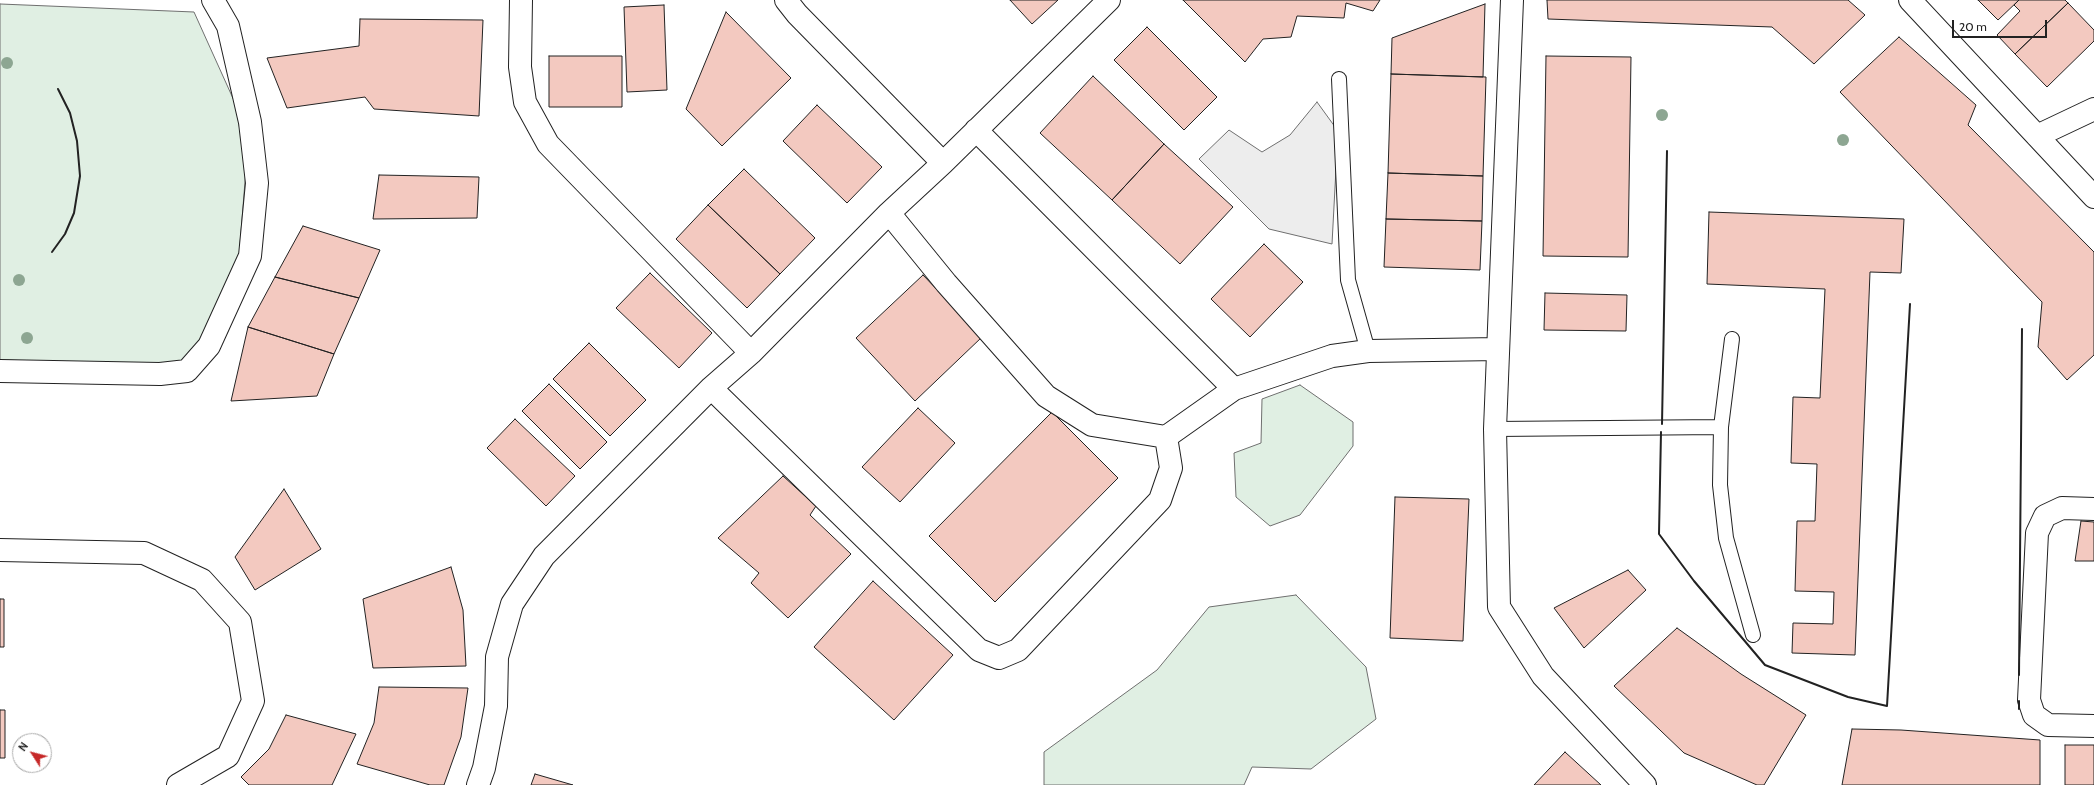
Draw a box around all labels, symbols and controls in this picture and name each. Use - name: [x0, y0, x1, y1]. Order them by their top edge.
- scale bar: [1954, 12, 2049, 38]
- text: 20 m: [1959, 19, 1987, 34]
- north arrow: [12, 733, 52, 773]
- text: N: [15, 739, 31, 754]

